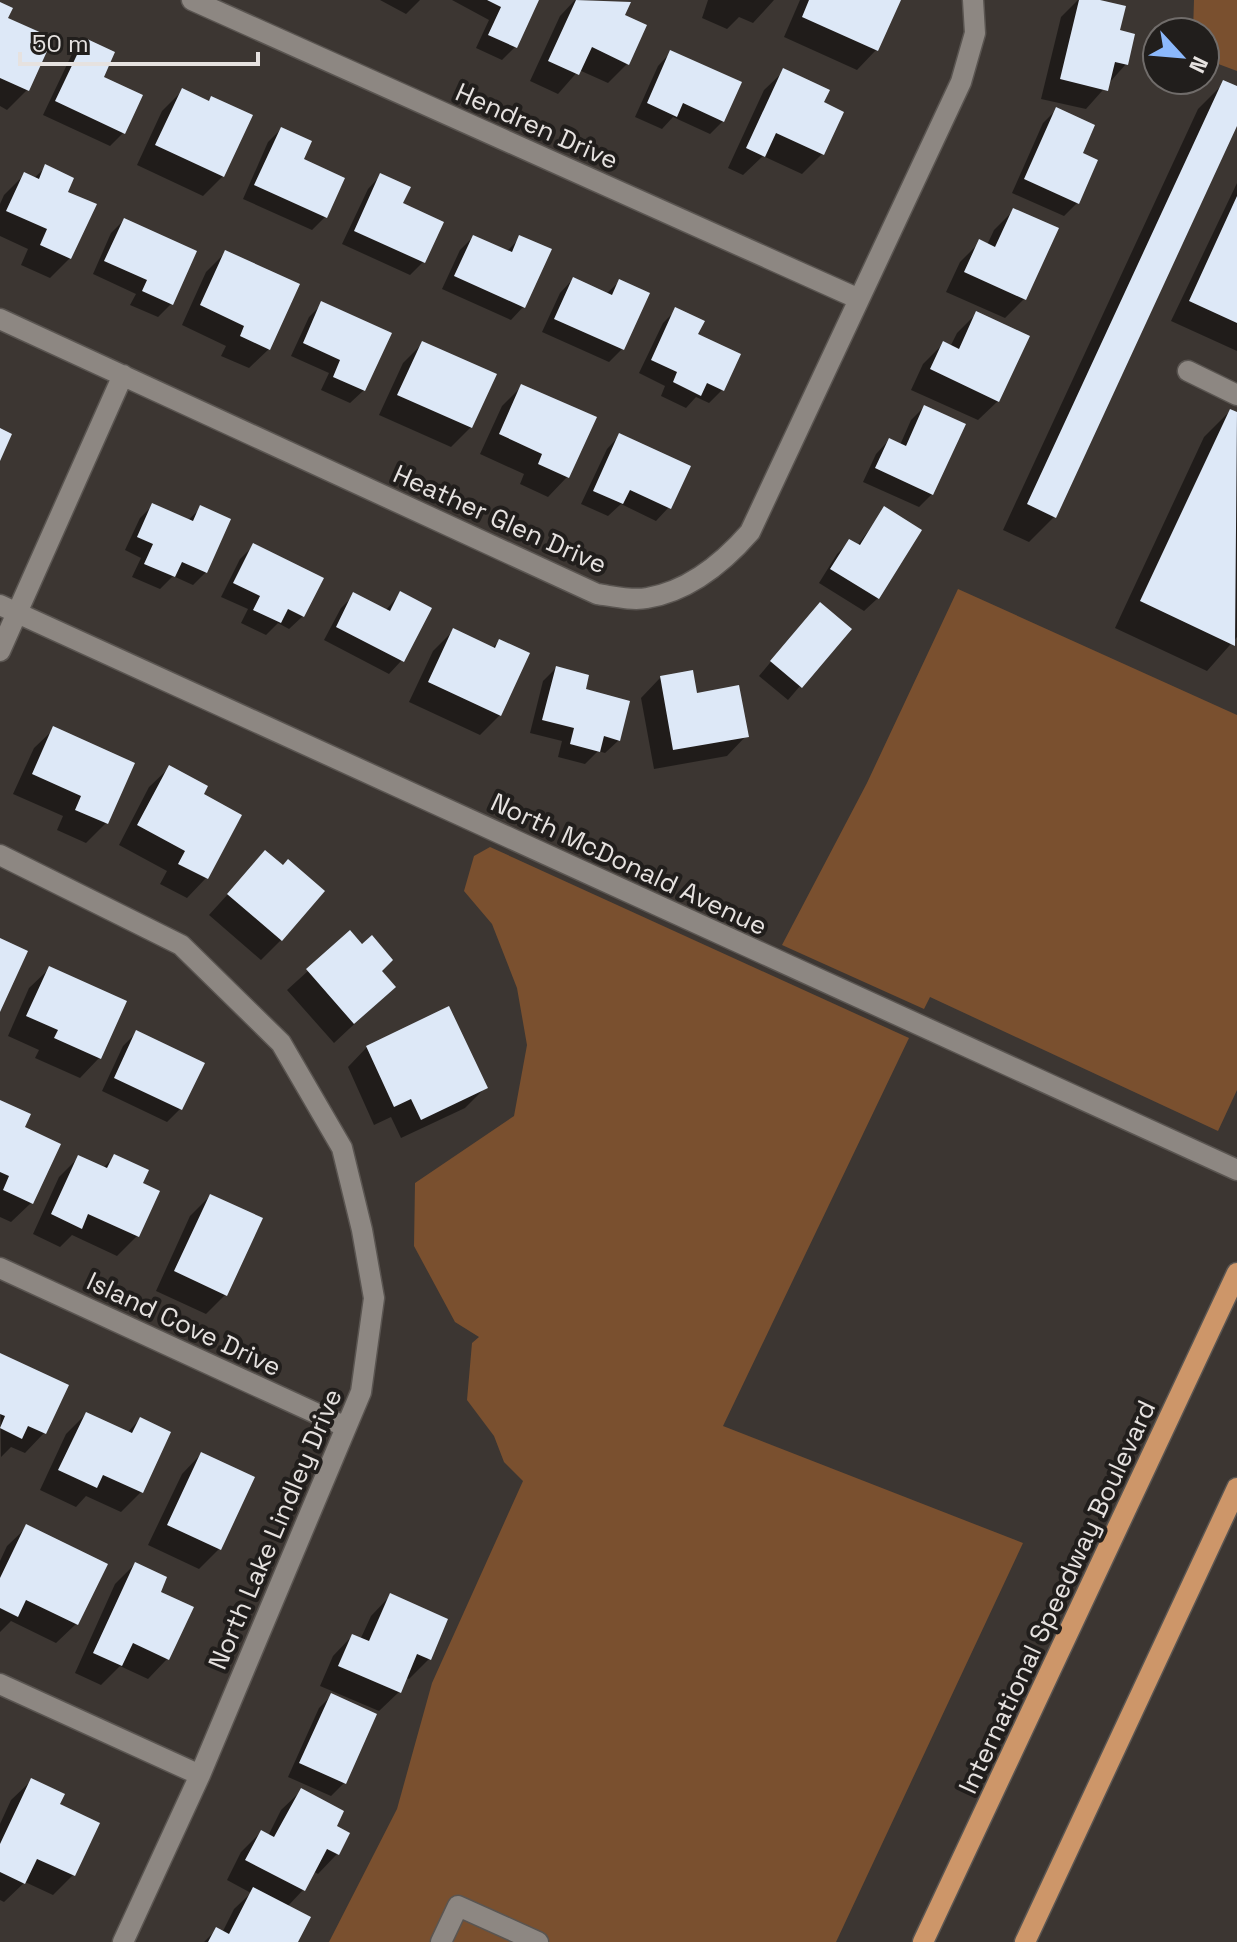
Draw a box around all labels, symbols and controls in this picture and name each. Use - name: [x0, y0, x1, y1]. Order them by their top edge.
- scale bar: [20, 16, 258, 66]
- north arrow: [1141, 16, 1221, 96]
- text: 50 m: [32, 28, 89, 59]
- text: N: [1183, 52, 1215, 78]
- street label: Hendren Drive: [450, 75, 624, 177]
- street label: Heather Glen Drive: [388, 457, 612, 581]
- street label: North McDonald Avenue: [485, 785, 773, 943]
- street label: Island Cove Drive: [81, 1264, 287, 1384]
- street label: North Lake Lindley Drive: [200, 1383, 350, 1675]
- street label: International Speedway Boulevard: [951, 1395, 1163, 1799]

